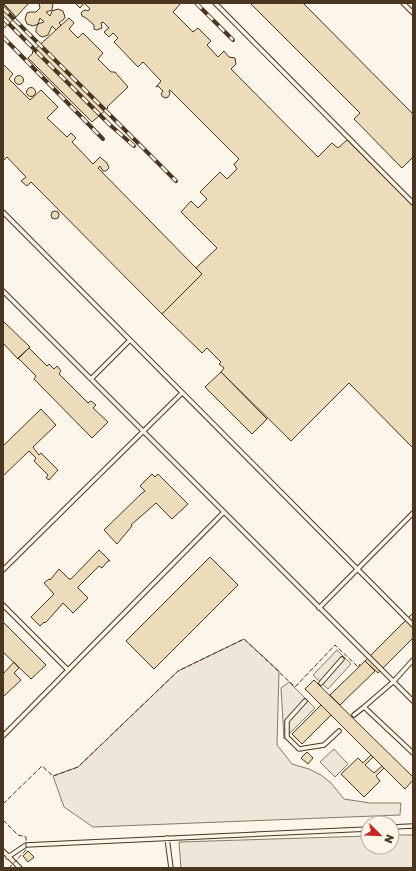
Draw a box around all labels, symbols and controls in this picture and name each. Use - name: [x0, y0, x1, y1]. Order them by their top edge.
- north arrow: [360, 815, 400, 855]
- text: N: [382, 833, 397, 845]

